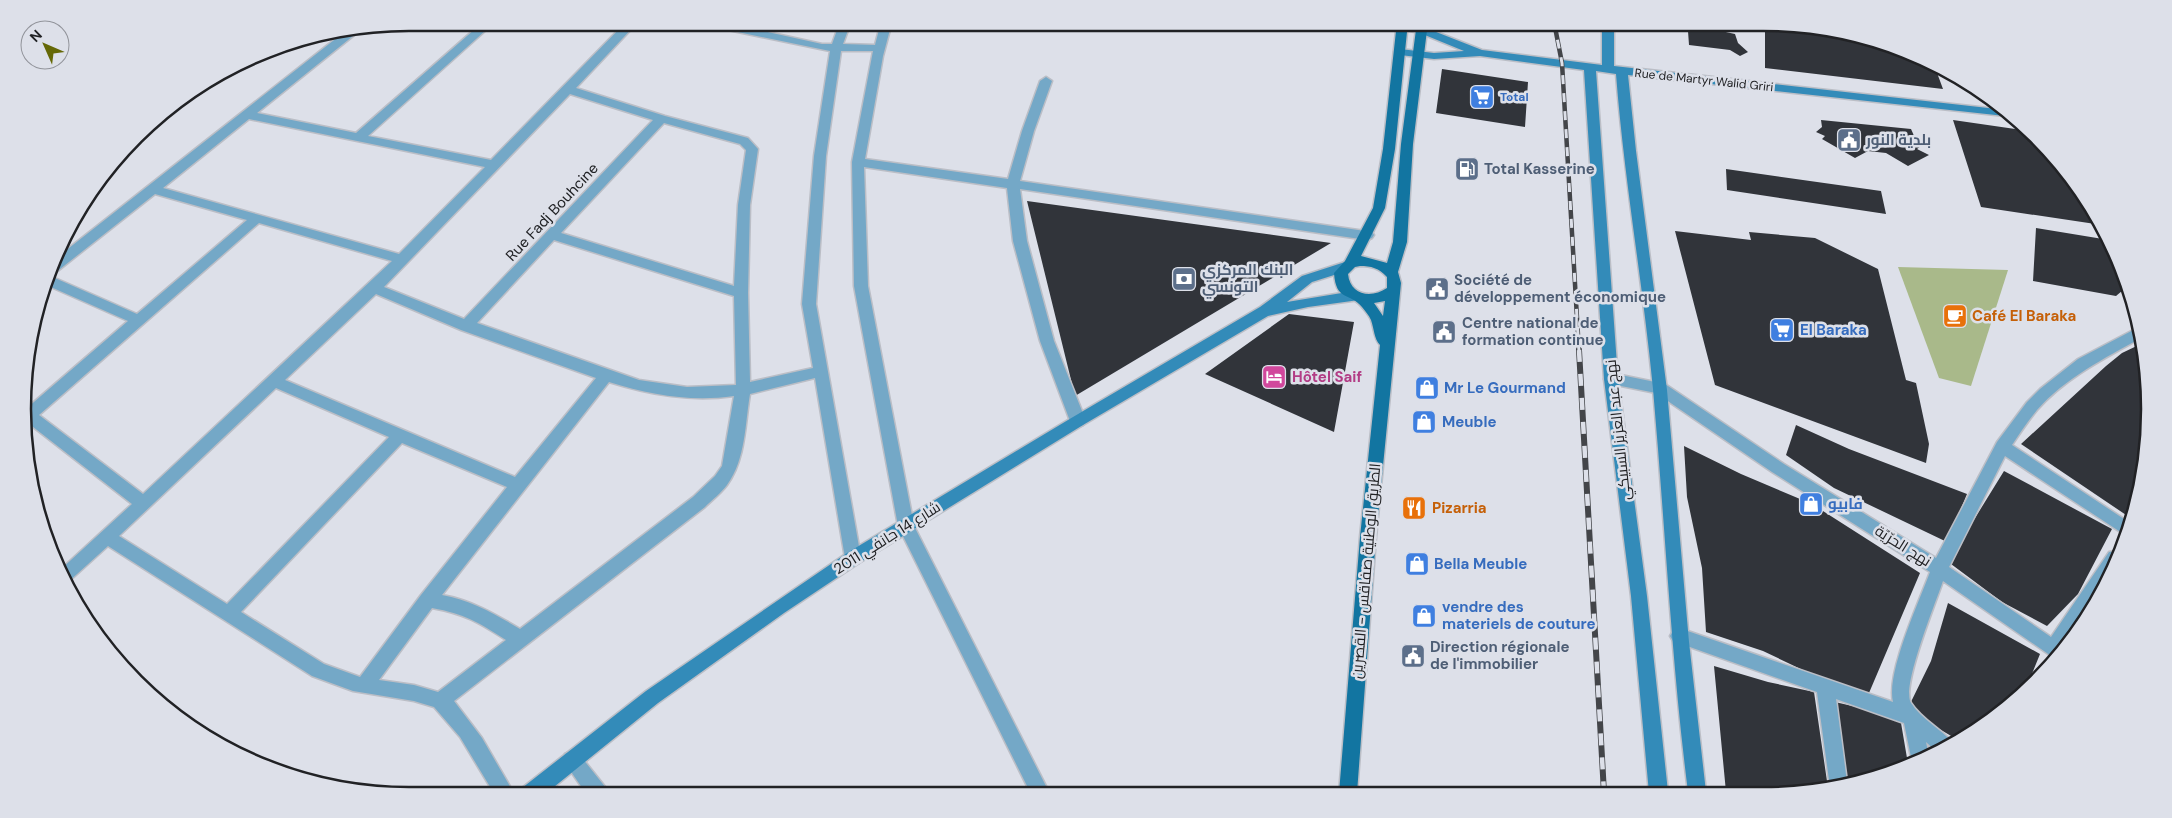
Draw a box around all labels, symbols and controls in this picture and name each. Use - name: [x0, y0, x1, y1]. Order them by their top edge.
- north arrow: [20, 20, 70, 70]
- text: N: [26, 26, 46, 46]
- street label: Rue de Martyr Walid Griri: [1634, 65, 1774, 95]
- supermarket icon: Total: [1469, 84, 1495, 110]
- place label: Total: [1500, 89, 1529, 105]
- public building icon: بلدية النور: [1836, 127, 1862, 153]
- place label: بلدية النور: [1865, 130, 1931, 150]
- fuel station icon: Total Kasserine: [1454, 156, 1480, 182]
- street label: Rue Fadj Bouhcine: [501, 159, 603, 265]
- place label: Total Kasserine: [1484, 159, 1595, 179]
- place label: البنك المركزي التونسي: [1202, 260, 1293, 299]
- bank icon: البنك المركزي التونسي: [1171, 266, 1197, 292]
- place label: Société de développement économique: [1454, 270, 1666, 307]
- public building icon: Société de développement économique: [1424, 276, 1450, 302]
- cafe icon: Café El Baraka: [1942, 303, 1968, 329]
- place label: Café El Baraka: [1972, 306, 2076, 326]
- place label: Centre national de formation continue: [1462, 313, 1604, 350]
- supermarket icon: El Baraka: [1769, 317, 1795, 343]
- public building icon: Centre national de formation continue: [1431, 319, 1457, 345]
- place label: El Baraka: [1800, 320, 1867, 340]
- street label: نهج عبد العزيز السبيكي: [1601, 358, 1637, 501]
- hotel icon: Hôtel Saif: [1261, 364, 1287, 390]
- place label: Hôtel Saif: [1292, 367, 1362, 387]
- shop icon: Mr Le Gourmand: [1414, 375, 1440, 401]
- place label: Mr Le Gourmand: [1444, 378, 1566, 398]
- shop icon: Meuble: [1411, 409, 1437, 435]
- place label: Meuble: [1442, 412, 1496, 432]
- street label: الطريق الوطنية صفاقس - القصرين: [1347, 462, 1385, 680]
- shop icon: فابيو: [1798, 491, 1824, 517]
- place label: فابيو: [1828, 494, 1863, 514]
- restaurant icon: Pizarria: [1401, 495, 1427, 521]
- street label: شارع 14 جانفي 2011: [830, 497, 945, 581]
- place label: Pizarria: [1432, 498, 1487, 518]
- street label: نهج الحرّيّة: [1870, 521, 1935, 572]
- shop icon: Bella Meuble: [1404, 551, 1430, 577]
- place label: Bella Meuble: [1434, 554, 1527, 574]
- place label: vendre des materiels de couture: [1442, 597, 1596, 634]
- shop icon: vendre des materiels de couture: [1411, 603, 1437, 629]
- place label: Direction régionale de l'immobilier: [1430, 637, 1569, 674]
- public building icon: Direction régionale de l'immobilier: [1400, 643, 1426, 669]

